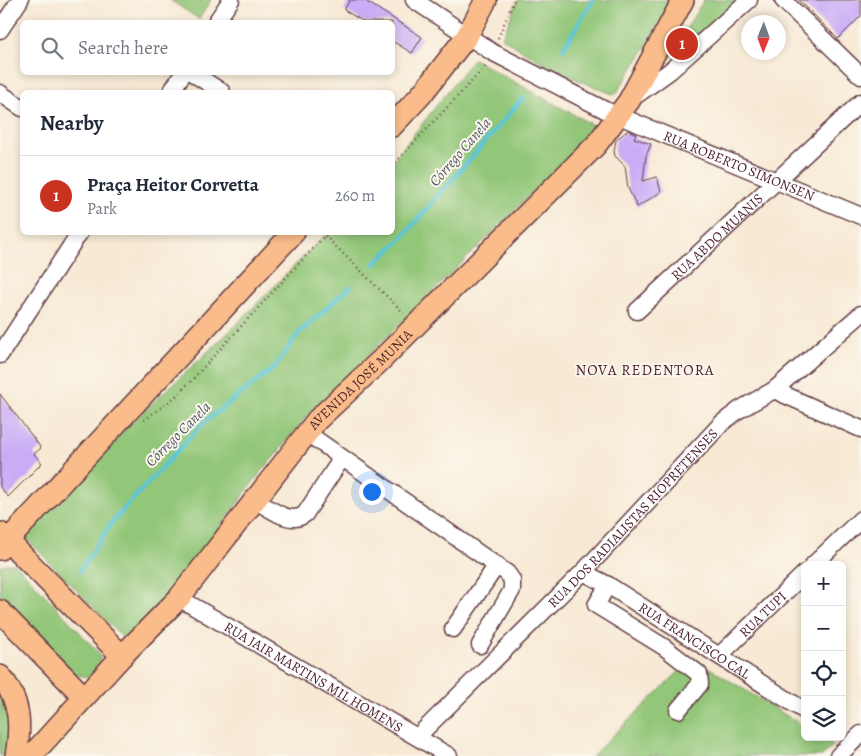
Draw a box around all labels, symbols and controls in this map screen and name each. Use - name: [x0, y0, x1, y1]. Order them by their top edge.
- north arrow: [741, 15, 786, 60]
- search box: [20, 20, 395, 75]
- pin: 1: [666, 25, 698, 63]
- icon: search: [38, 34, 66, 62]
- text: Search here: [78, 35, 168, 61]
- text: Nearby: [40, 109, 103, 137]
- water label: Córrego Canela: [425, 113, 495, 191]
- street label: RUA ROBERTO SIMONSEN: [661, 126, 817, 206]
- text: Praça Heitor Corvetta: [87, 172, 259, 198]
- text: 1: [53, 185, 59, 207]
- text: 260 m: [335, 185, 375, 207]
- street label: RUA ABDO MUANIS: [667, 189, 767, 285]
- text: Park: [87, 198, 117, 220]
- street label: AVENIDA JOSÉ MUNIA: [303, 325, 417, 434]
- district label: NOVA REDENTORA: [575, 360, 715, 380]
- water label: Córrego Canela: [141, 397, 215, 471]
- street label: RUA DOS RADIALISTAS RIOPRETENSES: [544, 424, 722, 612]
- your location: [359, 479, 385, 505]
- map controls: [801, 561, 846, 741]
- button: +: [801, 561, 846, 606]
- street label: RUA TUPI: [735, 587, 791, 642]
- street label: RUA FRANCISCO CAL: [635, 598, 755, 684]
- button: −: [801, 606, 846, 651]
- street label: RUA JAIR MARTINS MIL HOMENS: [221, 617, 406, 737]
- button: locate: [801, 651, 846, 696]
- button: layers: [801, 696, 846, 741]

